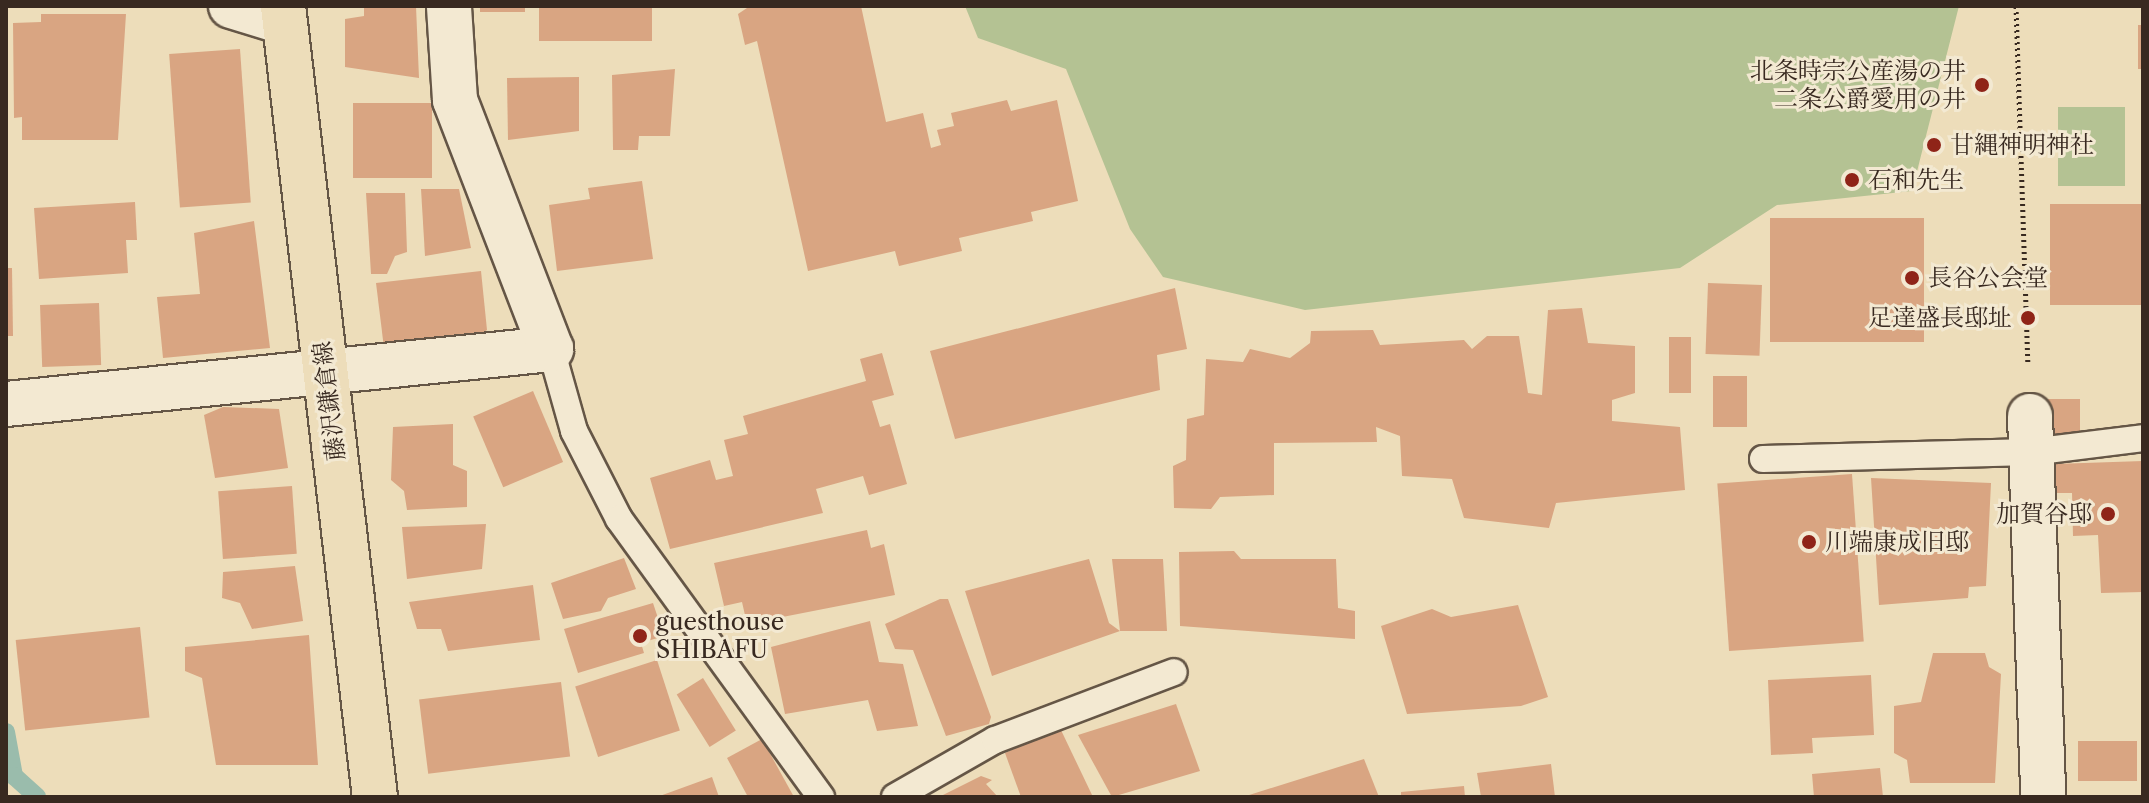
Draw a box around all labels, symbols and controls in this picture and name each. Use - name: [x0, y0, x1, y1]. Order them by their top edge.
- place label: 北条時宗公産湯の井 二条公爵愛用の井: [1750, 57, 1966, 113]
- marker: 北条時宗公産湯の井 二条公爵愛用の井: [1973, 76, 1991, 94]
- place label: 甘縄神明神社: [1950, 131, 2094, 159]
- marker: 甘縄神明神社: [1925, 136, 1943, 154]
- place label: 石和先生: [1868, 166, 1964, 194]
- marker: 石和先生: [1843, 171, 1861, 189]
- place label: 長谷公会堂: [1928, 264, 2048, 292]
- marker: 長谷公会堂: [1903, 269, 1921, 287]
- place label: 足達盛長邸址: [1868, 304, 2012, 332]
- marker: 足達盛長邸址: [2019, 309, 2037, 327]
- street label: 藤沢鎌倉線: [307, 340, 351, 462]
- place label: 加賀谷邸: [1996, 500, 2092, 528]
- marker: 加賀谷邸: [2099, 505, 2117, 523]
- place label: 川端康成旧邸: [1825, 528, 1969, 556]
- marker: 川端康成旧邸: [1800, 533, 1818, 551]
- place label: guesthouse SHIBAFU: [656, 608, 784, 664]
- marker: guesthouse SHIBAFU: [631, 627, 649, 645]

